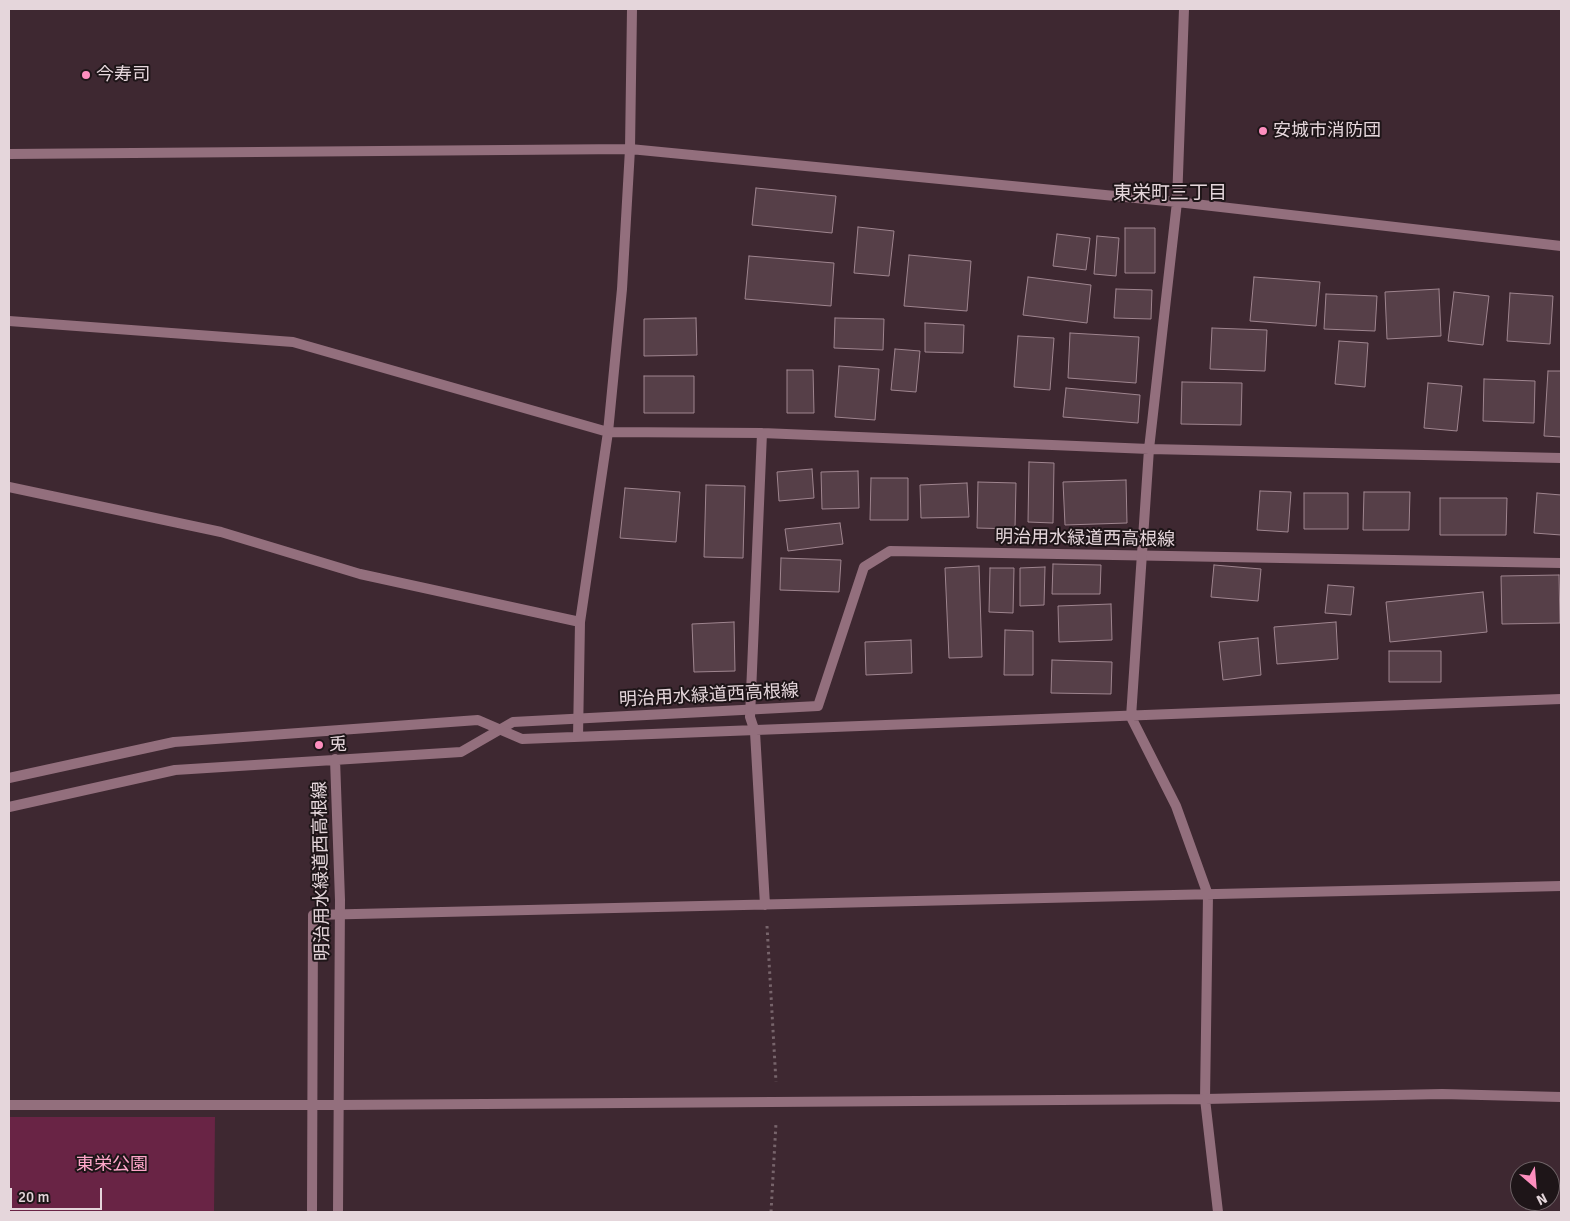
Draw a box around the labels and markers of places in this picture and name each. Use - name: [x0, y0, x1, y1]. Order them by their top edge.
- place label: 今寿司: [96, 64, 150, 86]
- marker: 今寿司: [80, 69, 92, 81]
- place label: 安城市消防団: [1273, 120, 1381, 142]
- marker: 安城市消防団: [1257, 125, 1269, 137]
- place label: 兎: [329, 734, 347, 756]
- marker: 兎: [313, 739, 325, 751]

